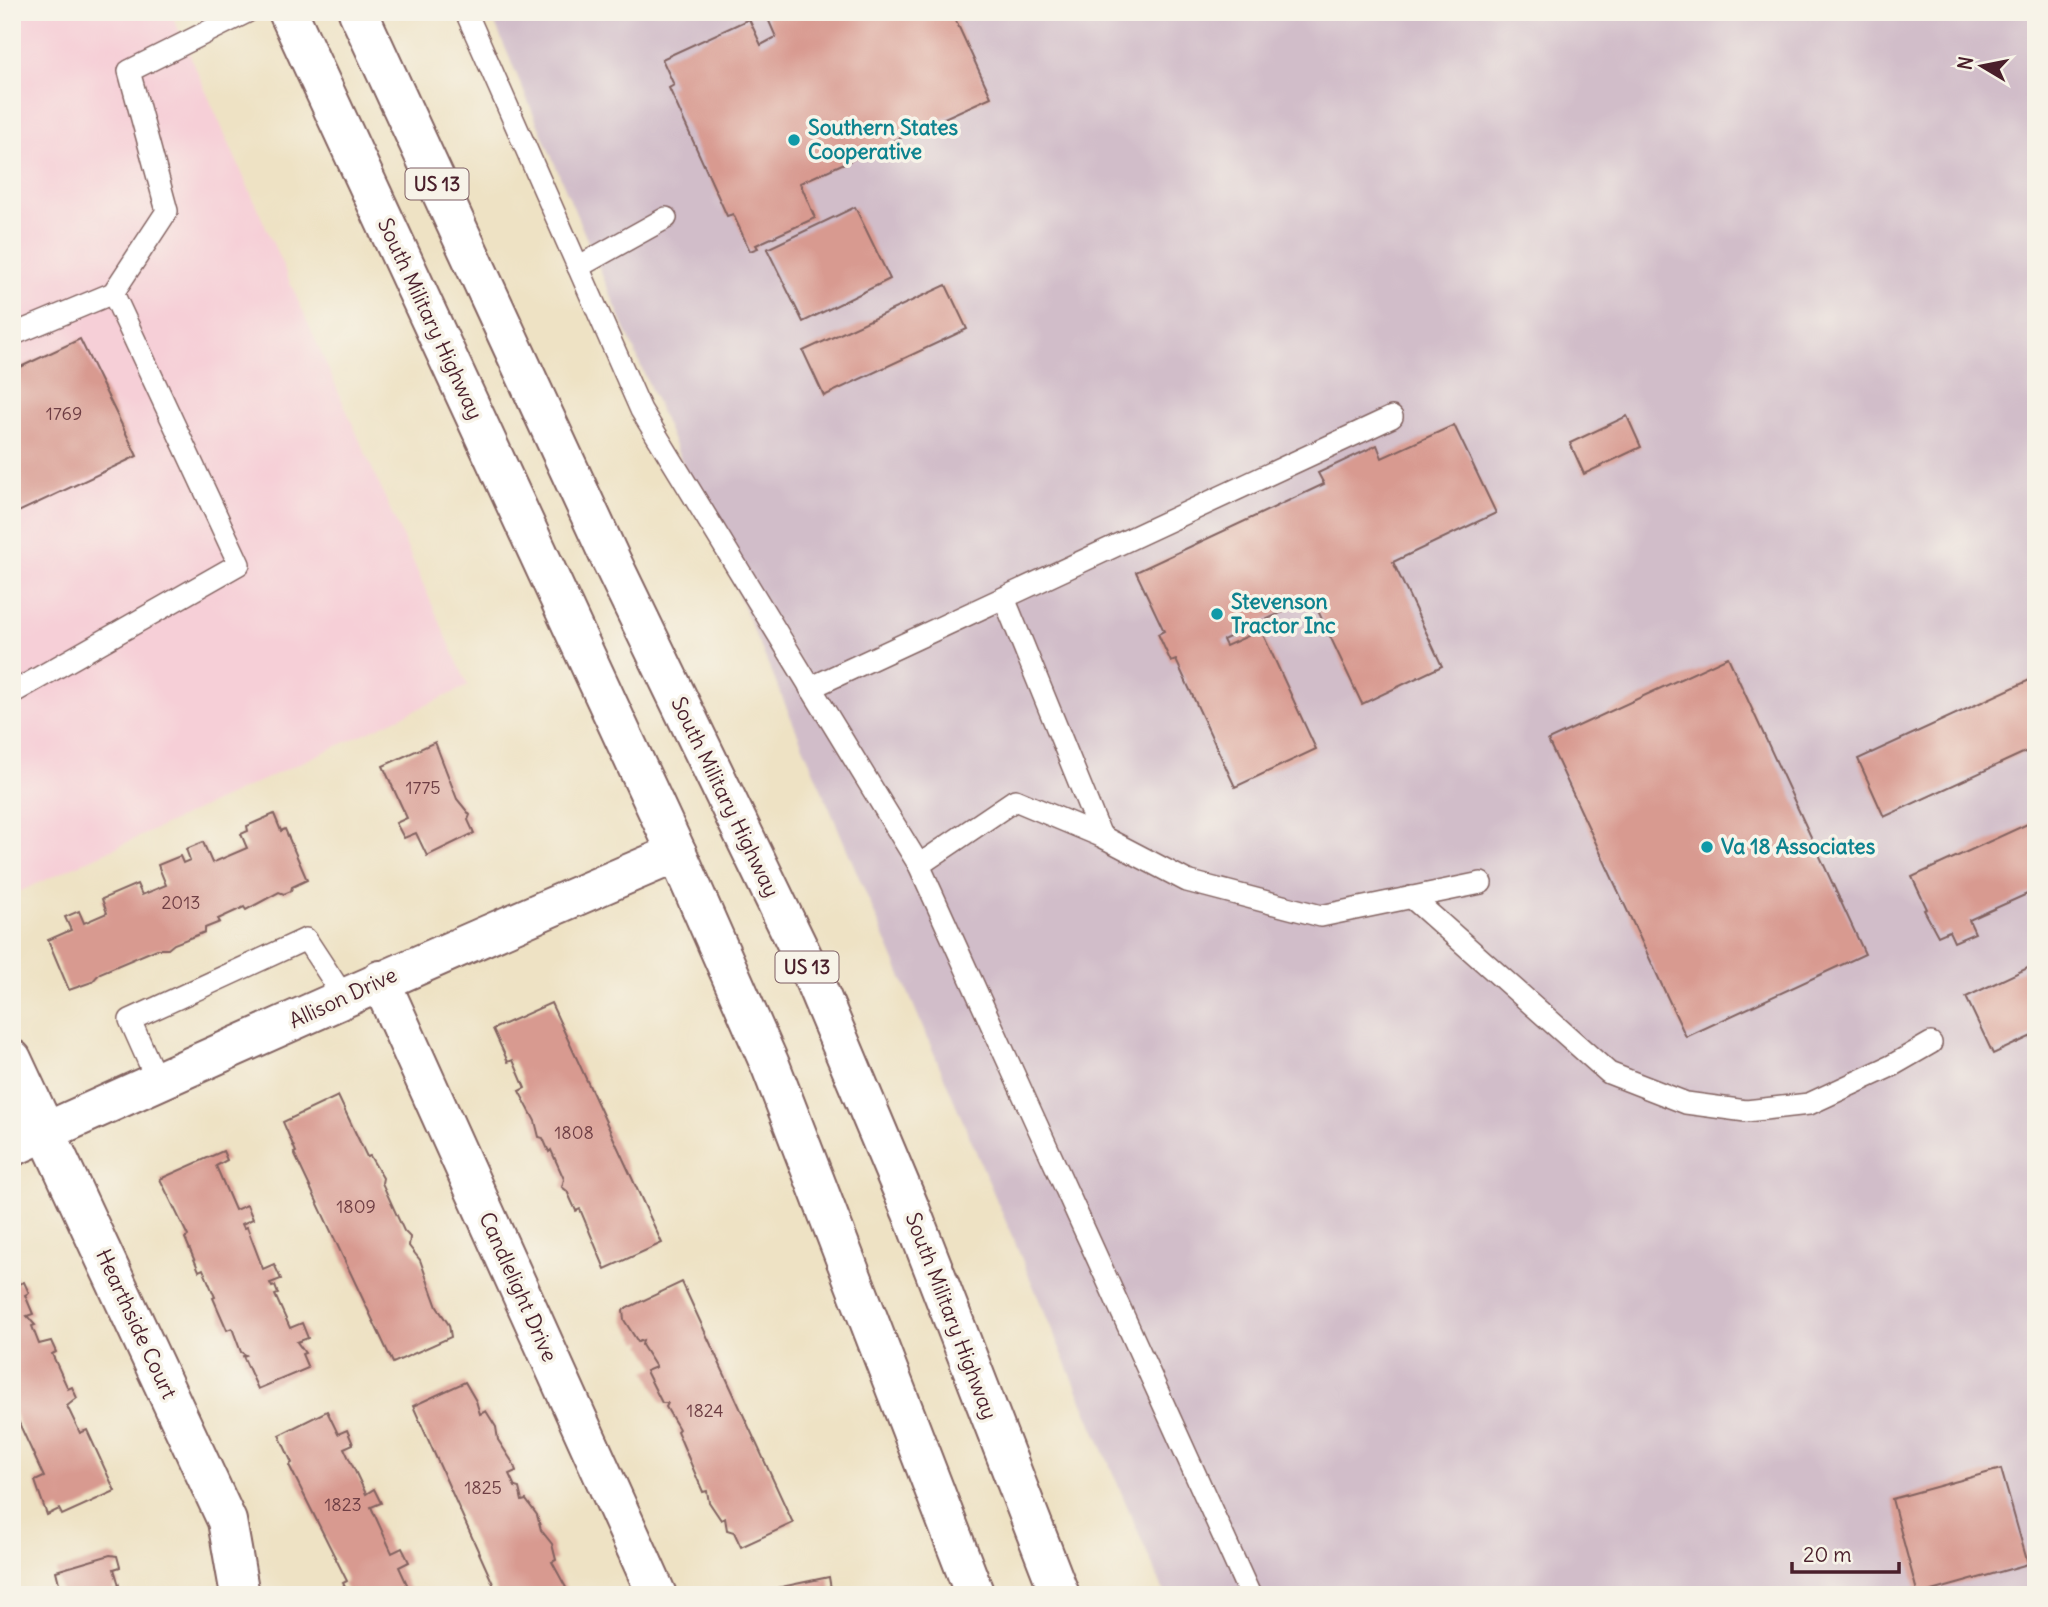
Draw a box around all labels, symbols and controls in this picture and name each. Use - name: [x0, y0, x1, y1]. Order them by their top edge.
- north arrow: [1946, 32, 2016, 102]
- text: N: [1952, 54, 1978, 72]
- place label: Southern States Cooperative: [808, 114, 959, 165]
- marker: Southern States Cooperative: [786, 132, 802, 148]
- road number: US 13: [406, 168, 468, 200]
- street label: South Military Highway: [372, 214, 489, 424]
- house number: 1769: [46, 402, 82, 425]
- place label: Stevenson Tractor Inc: [1231, 588, 1336, 639]
- marker: Stevenson Tractor Inc: [1209, 606, 1225, 622]
- street label: South Military Highway: [665, 692, 786, 901]
- house number: 1775: [405, 776, 441, 799]
- place label: Va 18 Associates: [1721, 833, 1876, 860]
- marker: Va 18 Associates: [1699, 839, 1715, 855]
- house number: 2013: [161, 891, 201, 914]
- road number: US 13: [776, 951, 838, 982]
- street label: Allison Drive: [285, 961, 401, 1034]
- house number: 1808: [554, 1121, 594, 1144]
- house number: 1809: [336, 1195, 376, 1218]
- street label: Candlelight Drive: [473, 1208, 564, 1366]
- street label: South Military Highway: [900, 1209, 1003, 1423]
- street label: Hearthside Court: [90, 1245, 183, 1403]
- house number: 1824: [686, 1399, 724, 1422]
- house number: 1825: [464, 1476, 502, 1499]
- house number: 1823: [324, 1493, 362, 1516]
- scale bar: [1792, 1530, 1899, 1574]
- text: 20 m: [1803, 1541, 1852, 1568]

